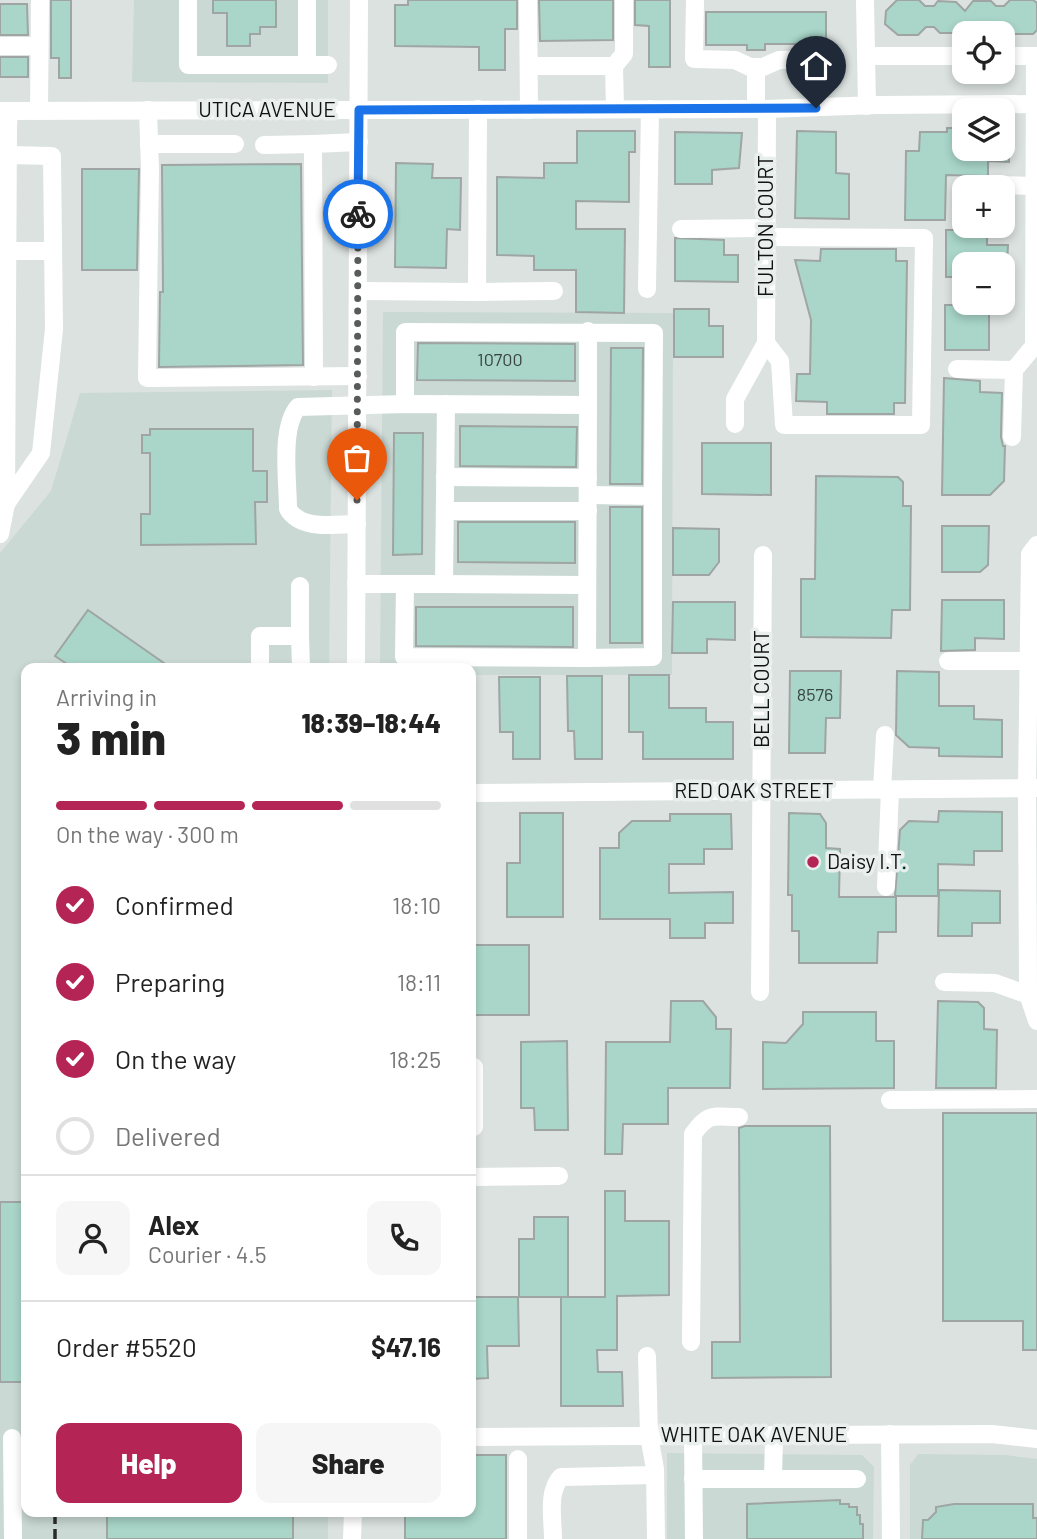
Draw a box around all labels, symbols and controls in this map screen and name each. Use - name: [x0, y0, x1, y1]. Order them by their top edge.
- map controls: [952, 21, 1015, 315]
- button: locate: [952, 21, 1015, 84]
- pin: [786, 36, 846, 108]
- icon: home: [797, 47, 835, 85]
- street label: UTICA AVENUE: [198, 96, 336, 121]
- button: layers: [952, 98, 1015, 161]
- street label: FULTON COURT: [752, 155, 777, 297]
- button: +: [952, 175, 1015, 238]
- courier: [323, 179, 393, 249]
- icon: bike: [339, 195, 377, 233]
- button: −: [952, 252, 1015, 315]
- house number: 10700: [477, 348, 523, 370]
- pin: [327, 428, 387, 500]
- icon: bag: [338, 439, 376, 477]
- street label: BELL COURT: [748, 630, 773, 748]
- text: Arriving in: [56, 683, 157, 711]
- house number: 8576: [797, 683, 833, 705]
- text: 18:39–18:44: [301, 707, 441, 738]
- text: 3 min: [56, 709, 166, 764]
- street label: RED OAK STREET: [674, 777, 834, 802]
- text: On the way · 300 m: [56, 820, 239, 848]
- place label: Daisy I.T.: [827, 848, 907, 873]
- marker: Daisy I.T.: [805, 854, 821, 870]
- icon: check: [56, 886, 94, 924]
- text: Confirmed: [115, 889, 234, 920]
- text: 18:10: [392, 891, 441, 919]
- icon: check: [56, 963, 94, 1001]
- text: Preparing: [115, 966, 225, 997]
- text: 18:11: [397, 968, 441, 996]
- icon: check: [56, 1040, 94, 1078]
- text: On the way: [115, 1043, 236, 1074]
- text: 18:25: [389, 1045, 441, 1073]
- text: Delivered: [115, 1120, 221, 1151]
- button: person: [56, 1201, 130, 1275]
- button: phone: [367, 1201, 441, 1275]
- text: Alex: [148, 1209, 199, 1240]
- text: Courier · 4.5: [148, 1240, 267, 1268]
- text: Order #5520: [56, 1331, 197, 1362]
- text: $47.16: [371, 1331, 441, 1362]
- street label: WHITE OAK AVENUE: [661, 1421, 847, 1446]
- button: Help: [56, 1423, 242, 1503]
- button: Share: [256, 1423, 441, 1503]

